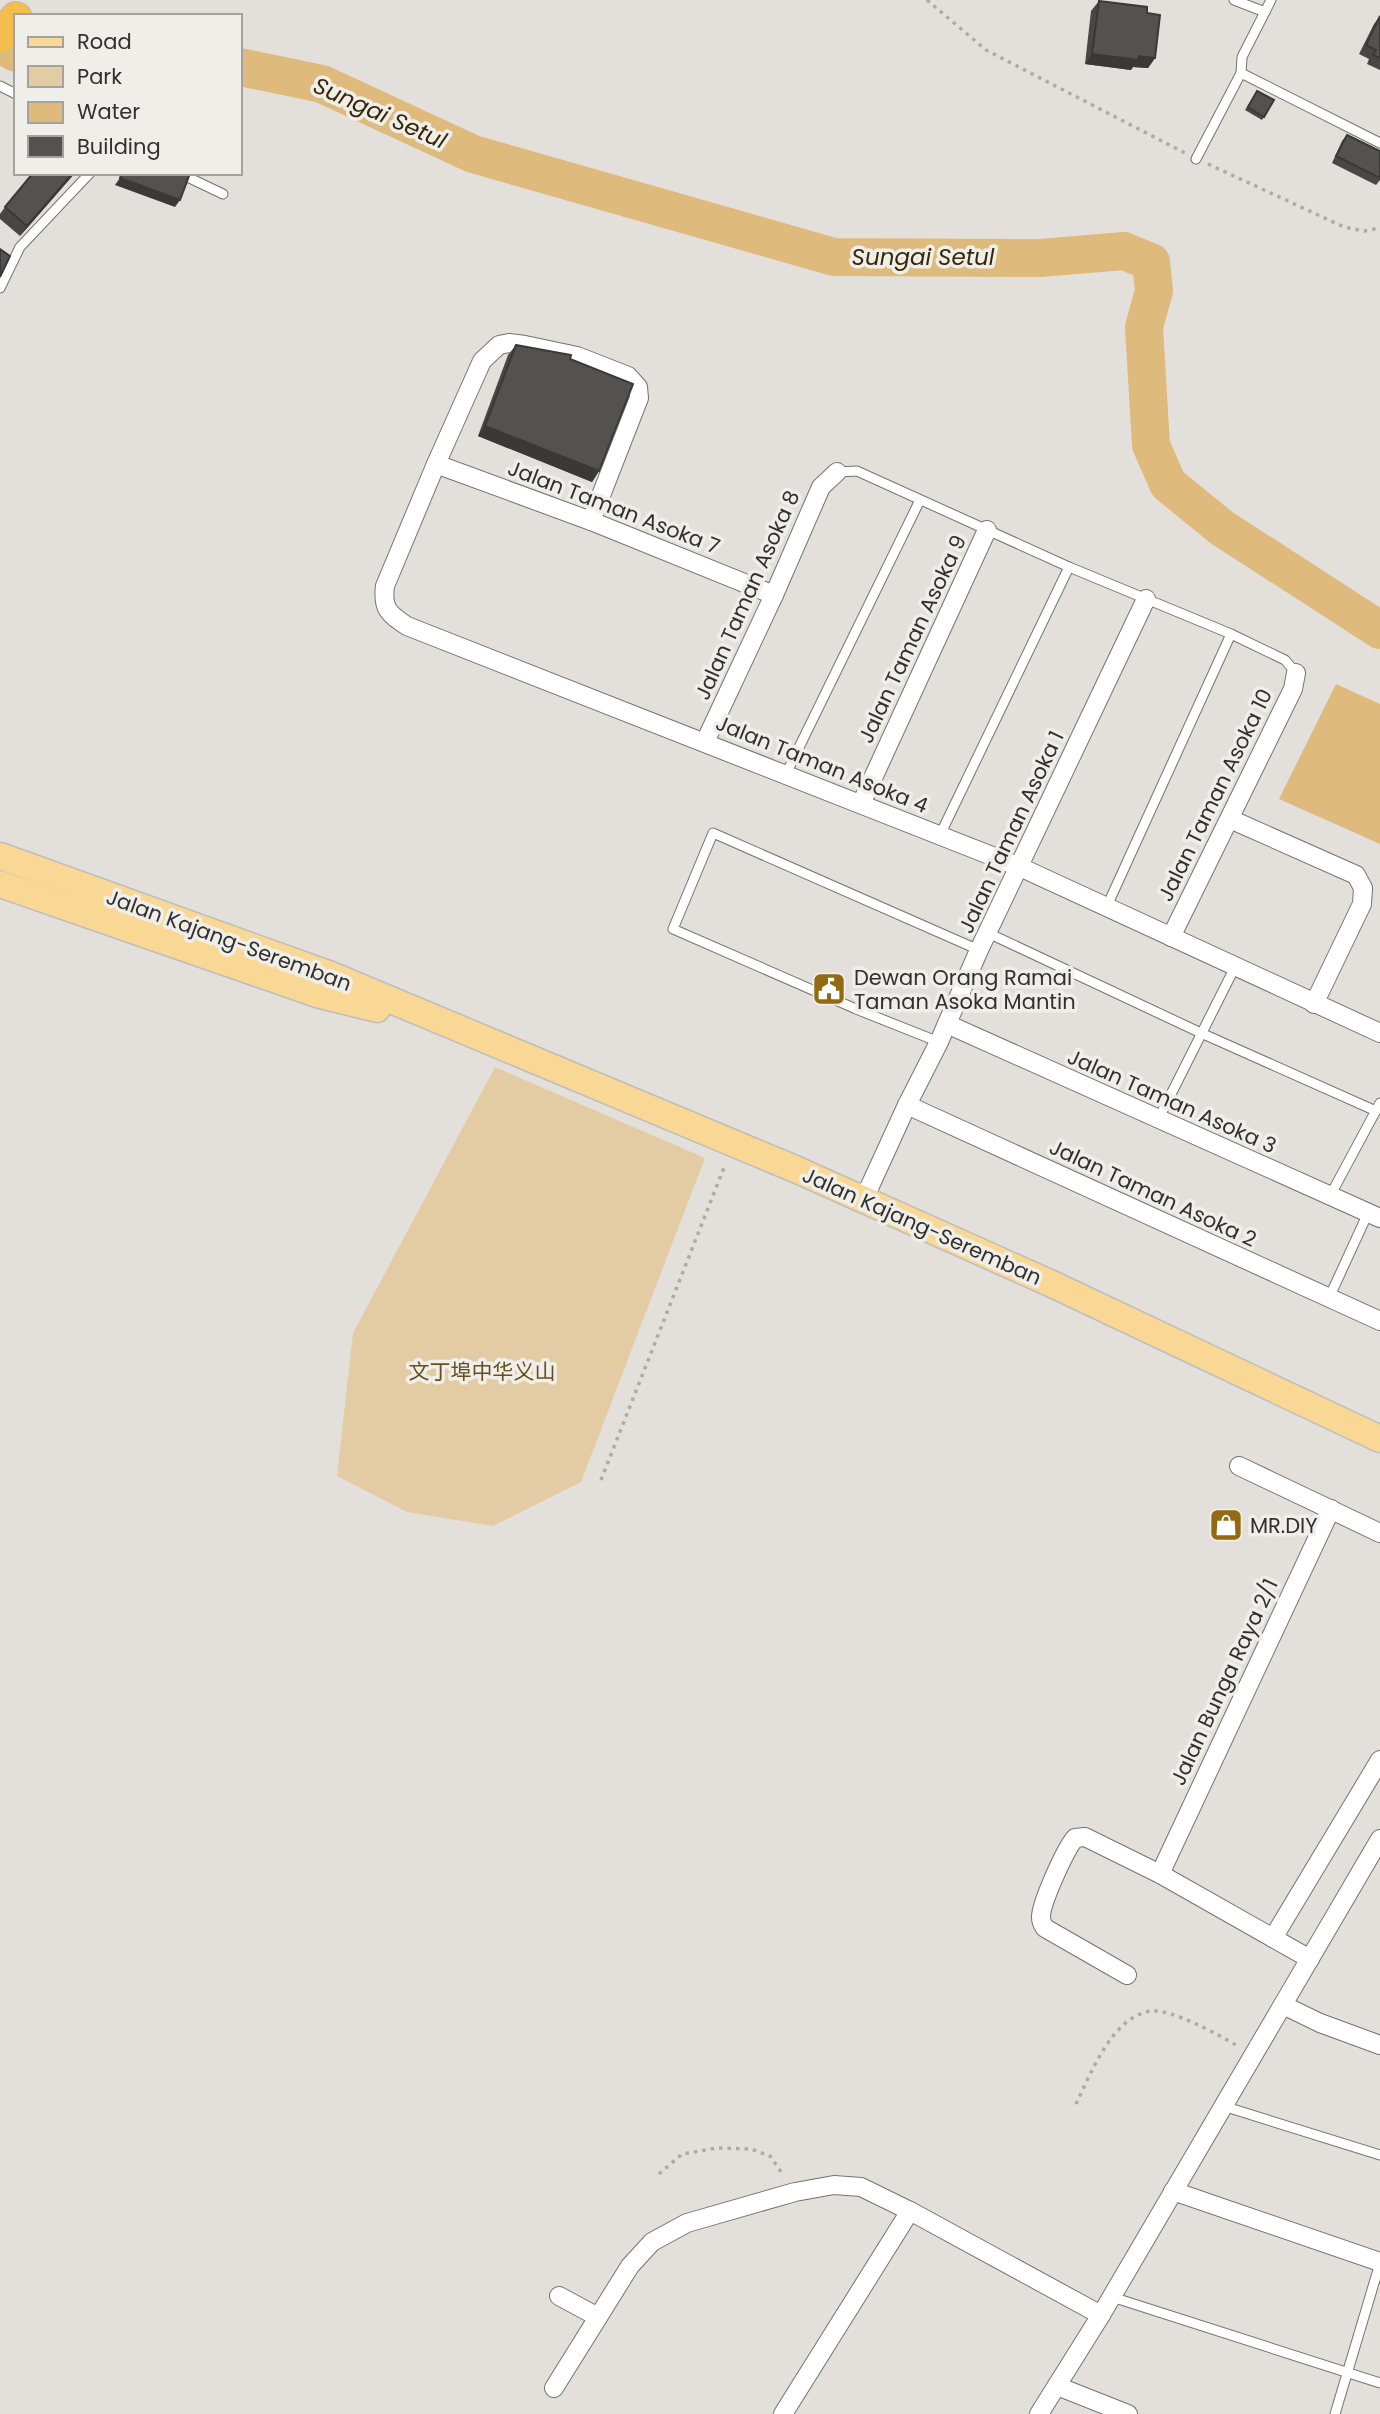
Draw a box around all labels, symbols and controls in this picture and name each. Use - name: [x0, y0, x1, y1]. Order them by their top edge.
- legend: [14, 14, 242, 175]
- text: Road: [77, 27, 132, 56]
- text: Park: [77, 62, 122, 91]
- water label: Sungai Setul: [308, 69, 452, 157]
- text: Water: [77, 97, 140, 126]
- text: Building: [77, 132, 161, 161]
- water label: Sungai Setul: [852, 241, 995, 273]
- street label: Jalan Taman Asoka 7: [504, 453, 724, 561]
- street label: Jalan Taman Asoka 8: [688, 486, 806, 704]
- street label: Jalan Taman Asoka 9: [851, 530, 973, 748]
- street label: Jalan Taman Asoka 10: [1151, 684, 1279, 906]
- street label: Jalan Taman Asoka 4: [712, 708, 932, 820]
- street label: Jalan Taman Asoka 1: [951, 726, 1071, 938]
- street label: Jalan Kajang-Seremban: [102, 882, 356, 998]
- place label: Dewan Orang Ramai Taman Asoka Mantin: [854, 963, 1076, 1016]
- public building icon: Dewan Orang Ramai Taman Asoka Mantin: [810, 970, 848, 1008]
- street label: Jalan Taman Asoka 3: [1063, 1042, 1281, 1160]
- street label: Jalan Taman Asoka 2: [1045, 1132, 1261, 1254]
- street label: Jalan Kajang-Seremban: [798, 1160, 1046, 1292]
- park label: 文丁埠中华义山: [409, 1357, 556, 1386]
- shop icon: MR.DIY: [1207, 1506, 1245, 1544]
- place label: MR.DIY: [1250, 1511, 1318, 1540]
- street label: Jalan Bunga Raya 2/1: [1163, 1574, 1285, 1790]

